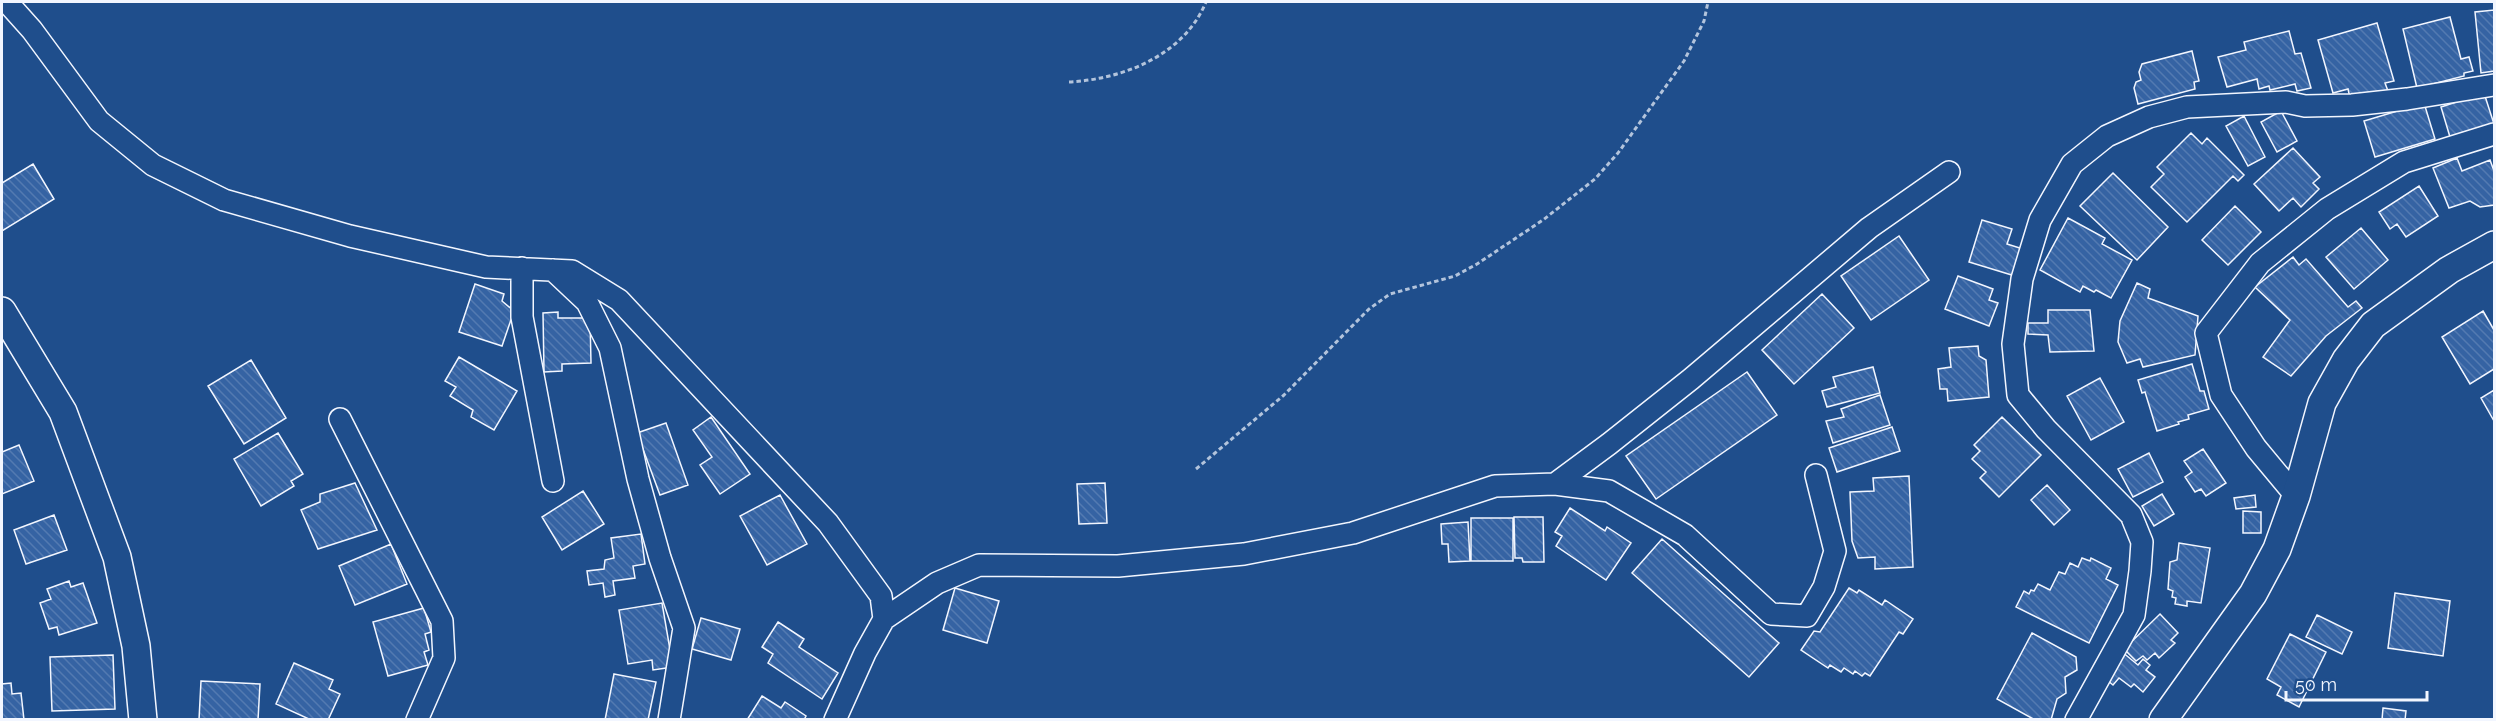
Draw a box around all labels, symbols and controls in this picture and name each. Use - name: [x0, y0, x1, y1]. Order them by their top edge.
- scale bar: [2286, 664, 2427, 702]
- text: 50 m: [2295, 674, 2337, 695]

